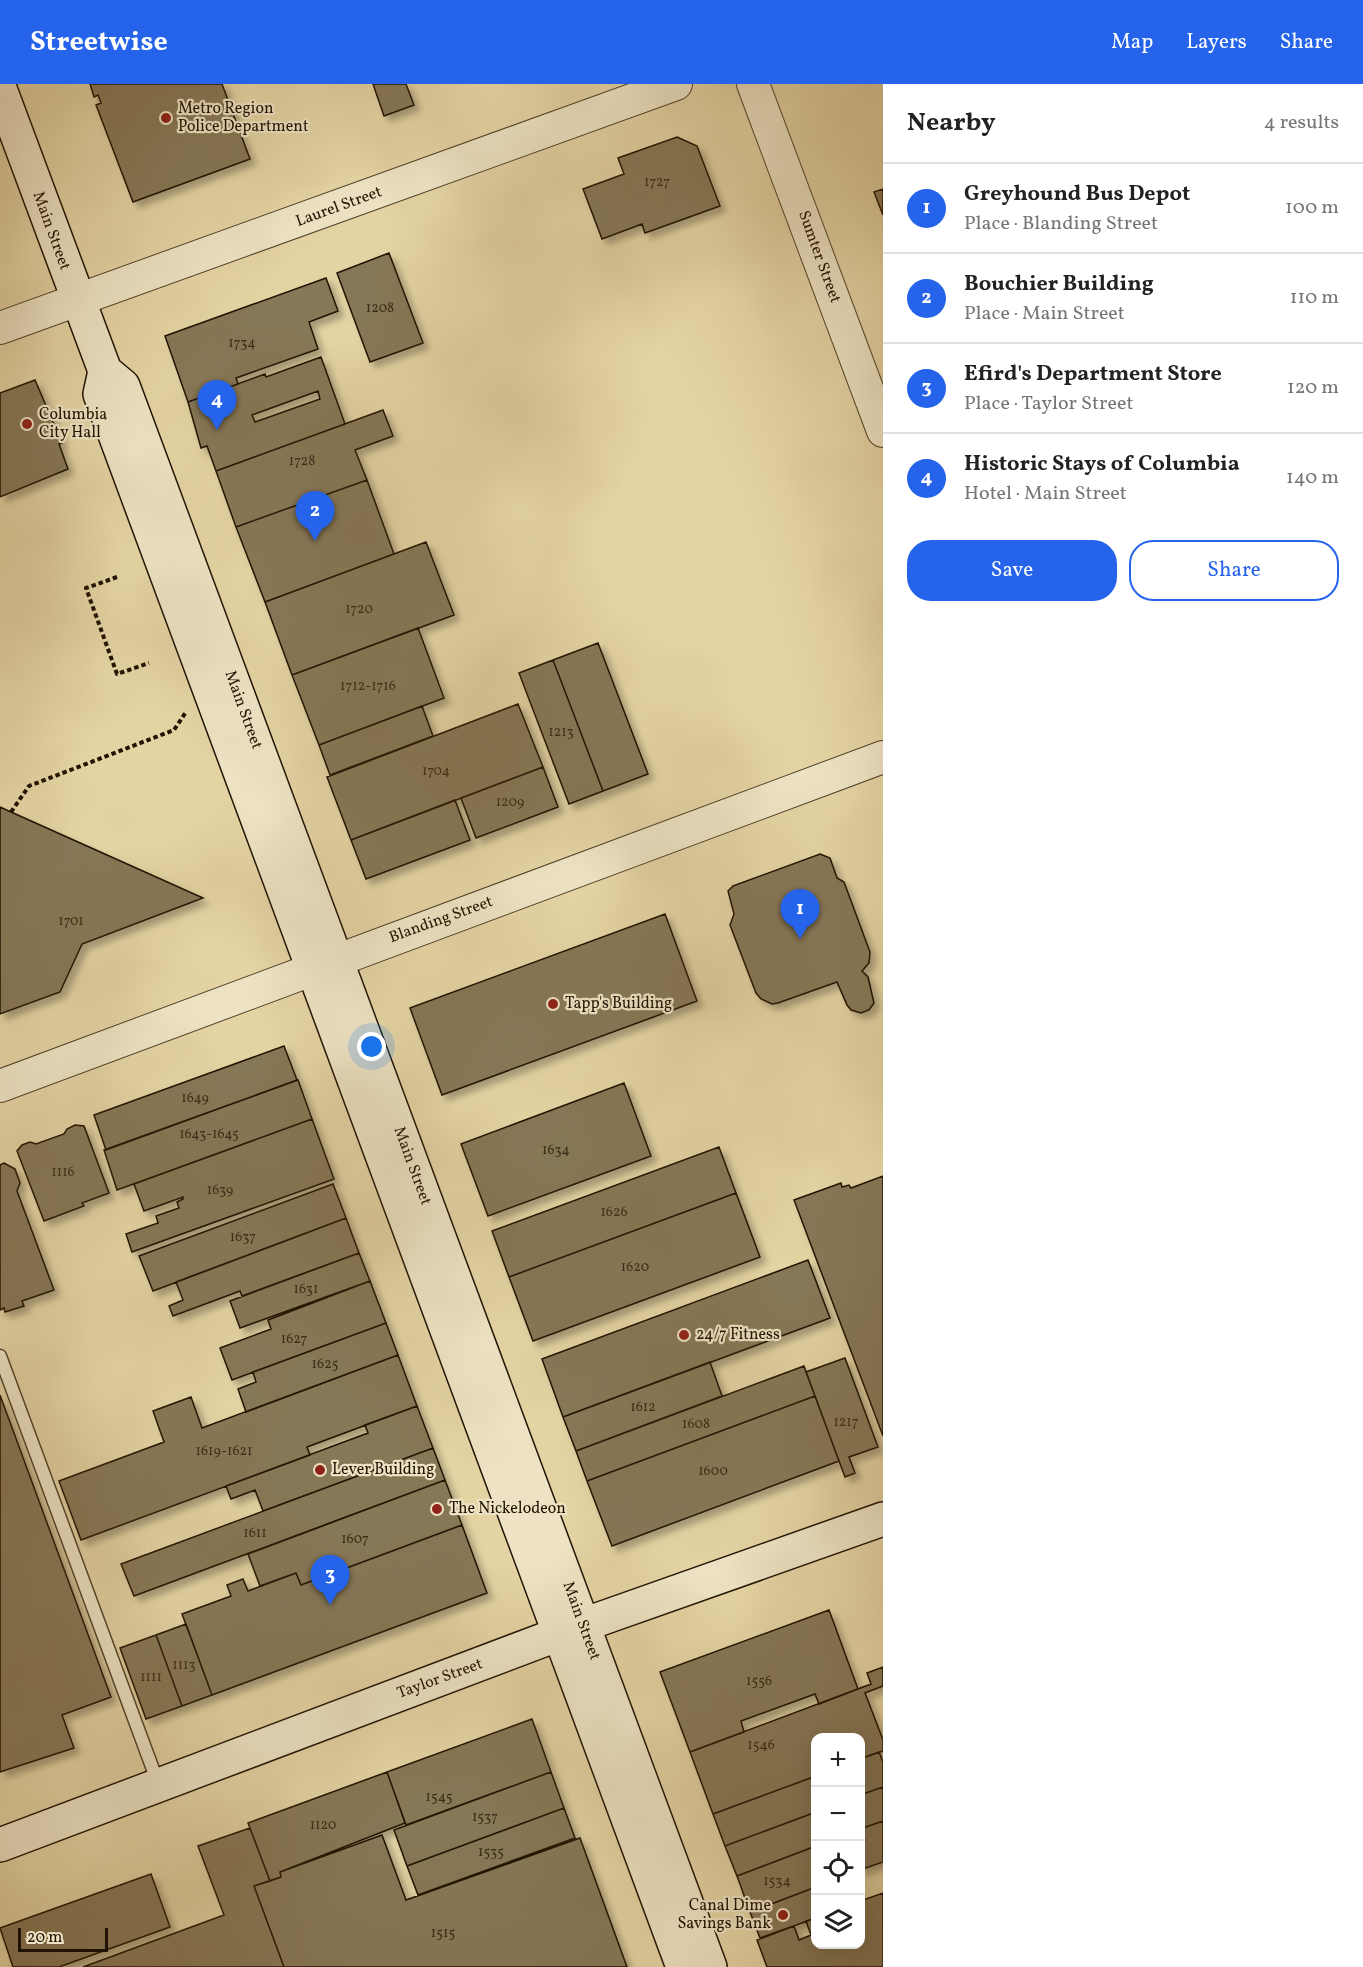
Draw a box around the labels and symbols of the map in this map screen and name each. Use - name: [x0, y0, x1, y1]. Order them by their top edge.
- place label: Metro Region Police Department: [178, 98, 309, 138]
- marker: Metro Region Police Department: [159, 111, 173, 125]
- house number: 1727: [644, 173, 670, 192]
- street label: Laurel Street: [293, 181, 385, 233]
- street label: Main Street: [27, 189, 76, 274]
- street label: Sumter Street: [792, 208, 846, 307]
- house number: 1208: [366, 299, 394, 318]
- house number: 1734: [228, 334, 256, 353]
- pin: 4: [198, 380, 236, 430]
- place label: Columbia City Hall: [39, 404, 107, 444]
- marker: Columbia City Hall: [20, 417, 34, 431]
- house number: 1728: [289, 452, 315, 471]
- pin: 2: [296, 492, 334, 541]
- house number: 1720: [345, 600, 373, 619]
- street label: Main Street: [219, 668, 268, 753]
- house number: 1712-1716: [340, 677, 396, 696]
- house number: 1213: [548, 723, 574, 742]
- house number: 1704: [422, 762, 450, 781]
- house number: 1209: [496, 793, 524, 812]
- pin: 1: [780, 890, 820, 939]
- street label: Blanding Street: [386, 891, 496, 949]
- house number: 1701: [58, 912, 84, 931]
- place label: Tapp's Building: [565, 993, 672, 1015]
- marker: Tapp's Building: [546, 997, 560, 1011]
- your location: [357, 1032, 386, 1061]
- house number: 1649: [181, 1089, 209, 1108]
- street label: Main Street: [388, 1124, 437, 1209]
- house number: 1643-1645: [179, 1125, 239, 1144]
- house number: 1634: [542, 1141, 570, 1160]
- house number: 1116: [51, 1163, 75, 1182]
- house number: 1639: [207, 1181, 233, 1200]
- house number: 1626: [600, 1203, 628, 1222]
- house number: 1637: [230, 1228, 256, 1247]
- house number: 1620: [621, 1258, 649, 1277]
- house number: 1631: [294, 1280, 318, 1299]
- place label: 24/7 Fitness: [696, 1324, 780, 1346]
- marker: 24/7 Fitness: [677, 1328, 691, 1342]
- house number: 1627: [281, 1330, 307, 1349]
- house number: 1625: [312, 1355, 338, 1374]
- house number: 1612: [630, 1398, 656, 1417]
- house number: 1217: [833, 1413, 859, 1432]
- house number: 1608: [682, 1415, 710, 1434]
- house number: 1619-1621: [196, 1442, 252, 1461]
- place label: Lever Building: [332, 1459, 434, 1481]
- house number: 1600: [698, 1462, 728, 1481]
- marker: Lever Building: [313, 1463, 327, 1477]
- place label: The Nickelodeon: [449, 1498, 566, 1520]
- marker: The Nickelodeon: [430, 1502, 444, 1516]
- house number: 1611: [243, 1524, 267, 1543]
- house number: 1607: [341, 1530, 369, 1549]
- pin: 3: [310, 1556, 350, 1605]
- street label: Main Street: [557, 1579, 606, 1664]
- street label: Taylor Street: [394, 1653, 486, 1705]
- house number: 1113: [172, 1656, 196, 1675]
- house number: 1111: [140, 1668, 162, 1687]
- house number: 1556: [746, 1672, 772, 1691]
- house number: 1546: [747, 1736, 775, 1755]
- house number: 1545: [426, 1788, 452, 1807]
- house number: 1537: [472, 1808, 498, 1827]
- house number: 1120: [310, 1816, 336, 1835]
- house number: 1535: [478, 1843, 504, 1862]
- house number: 1534: [763, 1872, 791, 1891]
- place label: Canal Dime Savings Bank: [677, 1895, 771, 1935]
- marker: Canal Dime Savings Bank: [776, 1908, 790, 1922]
- house number: 1515: [431, 1924, 455, 1943]
- scale bar: [18, 1925, 108, 1952]

